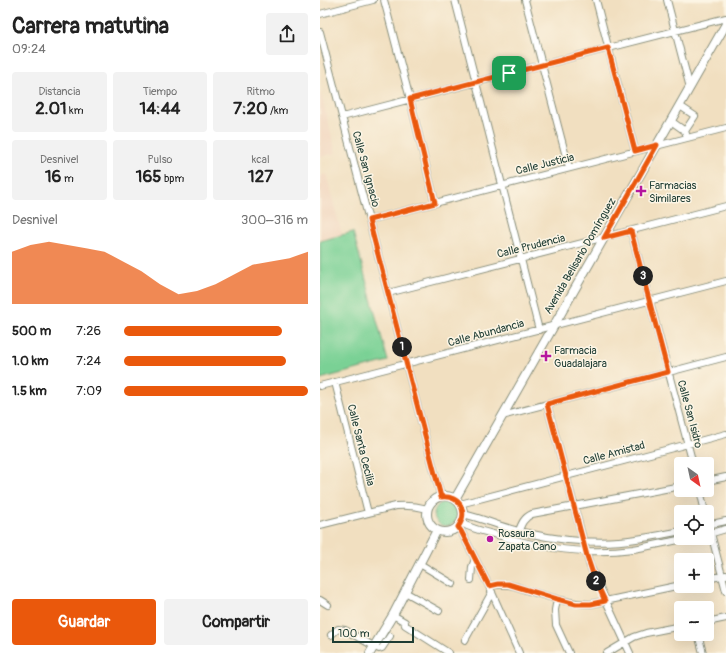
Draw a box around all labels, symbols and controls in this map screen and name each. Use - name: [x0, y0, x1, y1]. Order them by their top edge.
- text: Carrera matutina: [12, 12, 169, 40]
- button: share: [266, 13, 308, 55]
- text: 09:24: [12, 41, 46, 57]
- pin: [492, 56, 526, 90]
- icon: arrive: [498, 62, 520, 84]
- text: Distancia: [38, 85, 80, 98]
- text: Tiempo: [143, 85, 177, 98]
- text: Ritmo: [246, 85, 275, 98]
- text: 2.01: [35, 98, 67, 119]
- text: 14:44: [140, 98, 180, 119]
- text: 7:20: [233, 98, 268, 119]
- text: km: [67, 104, 83, 117]
- text: /km: [268, 104, 288, 117]
- street label: Calle San Ignacio: [350, 130, 382, 209]
- street label: Calle Justicia: [514, 150, 576, 178]
- text: Desnivel: [40, 153, 79, 166]
- text: Pulso: [147, 153, 173, 166]
- text: kcal: [252, 153, 270, 166]
- text: 16: [45, 166, 62, 187]
- text: 165: [136, 166, 162, 187]
- text: 127: [248, 166, 273, 187]
- text: m: [62, 172, 74, 185]
- text: bpm: [162, 172, 184, 185]
- place label: Farmacias Similares: [649, 179, 697, 205]
- marker: Farmacias Similares: [636, 186, 646, 196]
- street label: Avenida Belisario Domínguez: [541, 195, 619, 316]
- text: Desnivel: [12, 212, 58, 228]
- text: 300–316 m: [241, 212, 308, 228]
- street label: Calle Prudencia: [496, 231, 566, 261]
- pin: 3: [633, 266, 653, 286]
- text: 3: [640, 269, 646, 282]
- street label: Calle Abundancia: [446, 317, 526, 349]
- text: 500 m: [12, 323, 51, 339]
- text: 7:26: [76, 323, 101, 339]
- pin: 1: [392, 337, 412, 357]
- text: 1: [400, 340, 404, 353]
- place label: Farmacia Guadalajara: [554, 344, 607, 370]
- marker: Farmacia Guadalajara: [541, 351, 551, 361]
- text: 1.0 km: [12, 353, 49, 369]
- text: 7:24: [76, 353, 101, 369]
- street label: Calle San Isidro: [675, 379, 705, 449]
- text: 1.5 km: [12, 383, 47, 399]
- text: 7:09: [76, 383, 102, 399]
- street label: Calle Santa Cecilia: [345, 403, 377, 487]
- street label: Calle Amistad: [582, 439, 646, 467]
- north arrow: [674, 457, 714, 497]
- map controls: [674, 457, 714, 641]
- button: locate: [674, 505, 714, 545]
- place label: Rosaura Zapata Cano: [498, 527, 557, 553]
- marker: Rosaura Zapata Cano: [485, 534, 495, 544]
- button: +: [674, 553, 714, 593]
- pin: 2: [586, 571, 606, 591]
- text: 2: [593, 574, 599, 587]
- button: Guardar: [12, 599, 156, 645]
- button: Compartir: [164, 599, 308, 645]
- button: −: [674, 601, 714, 641]
- scale bar: [332, 625, 414, 644]
- text: 100 m: [338, 627, 369, 640]

